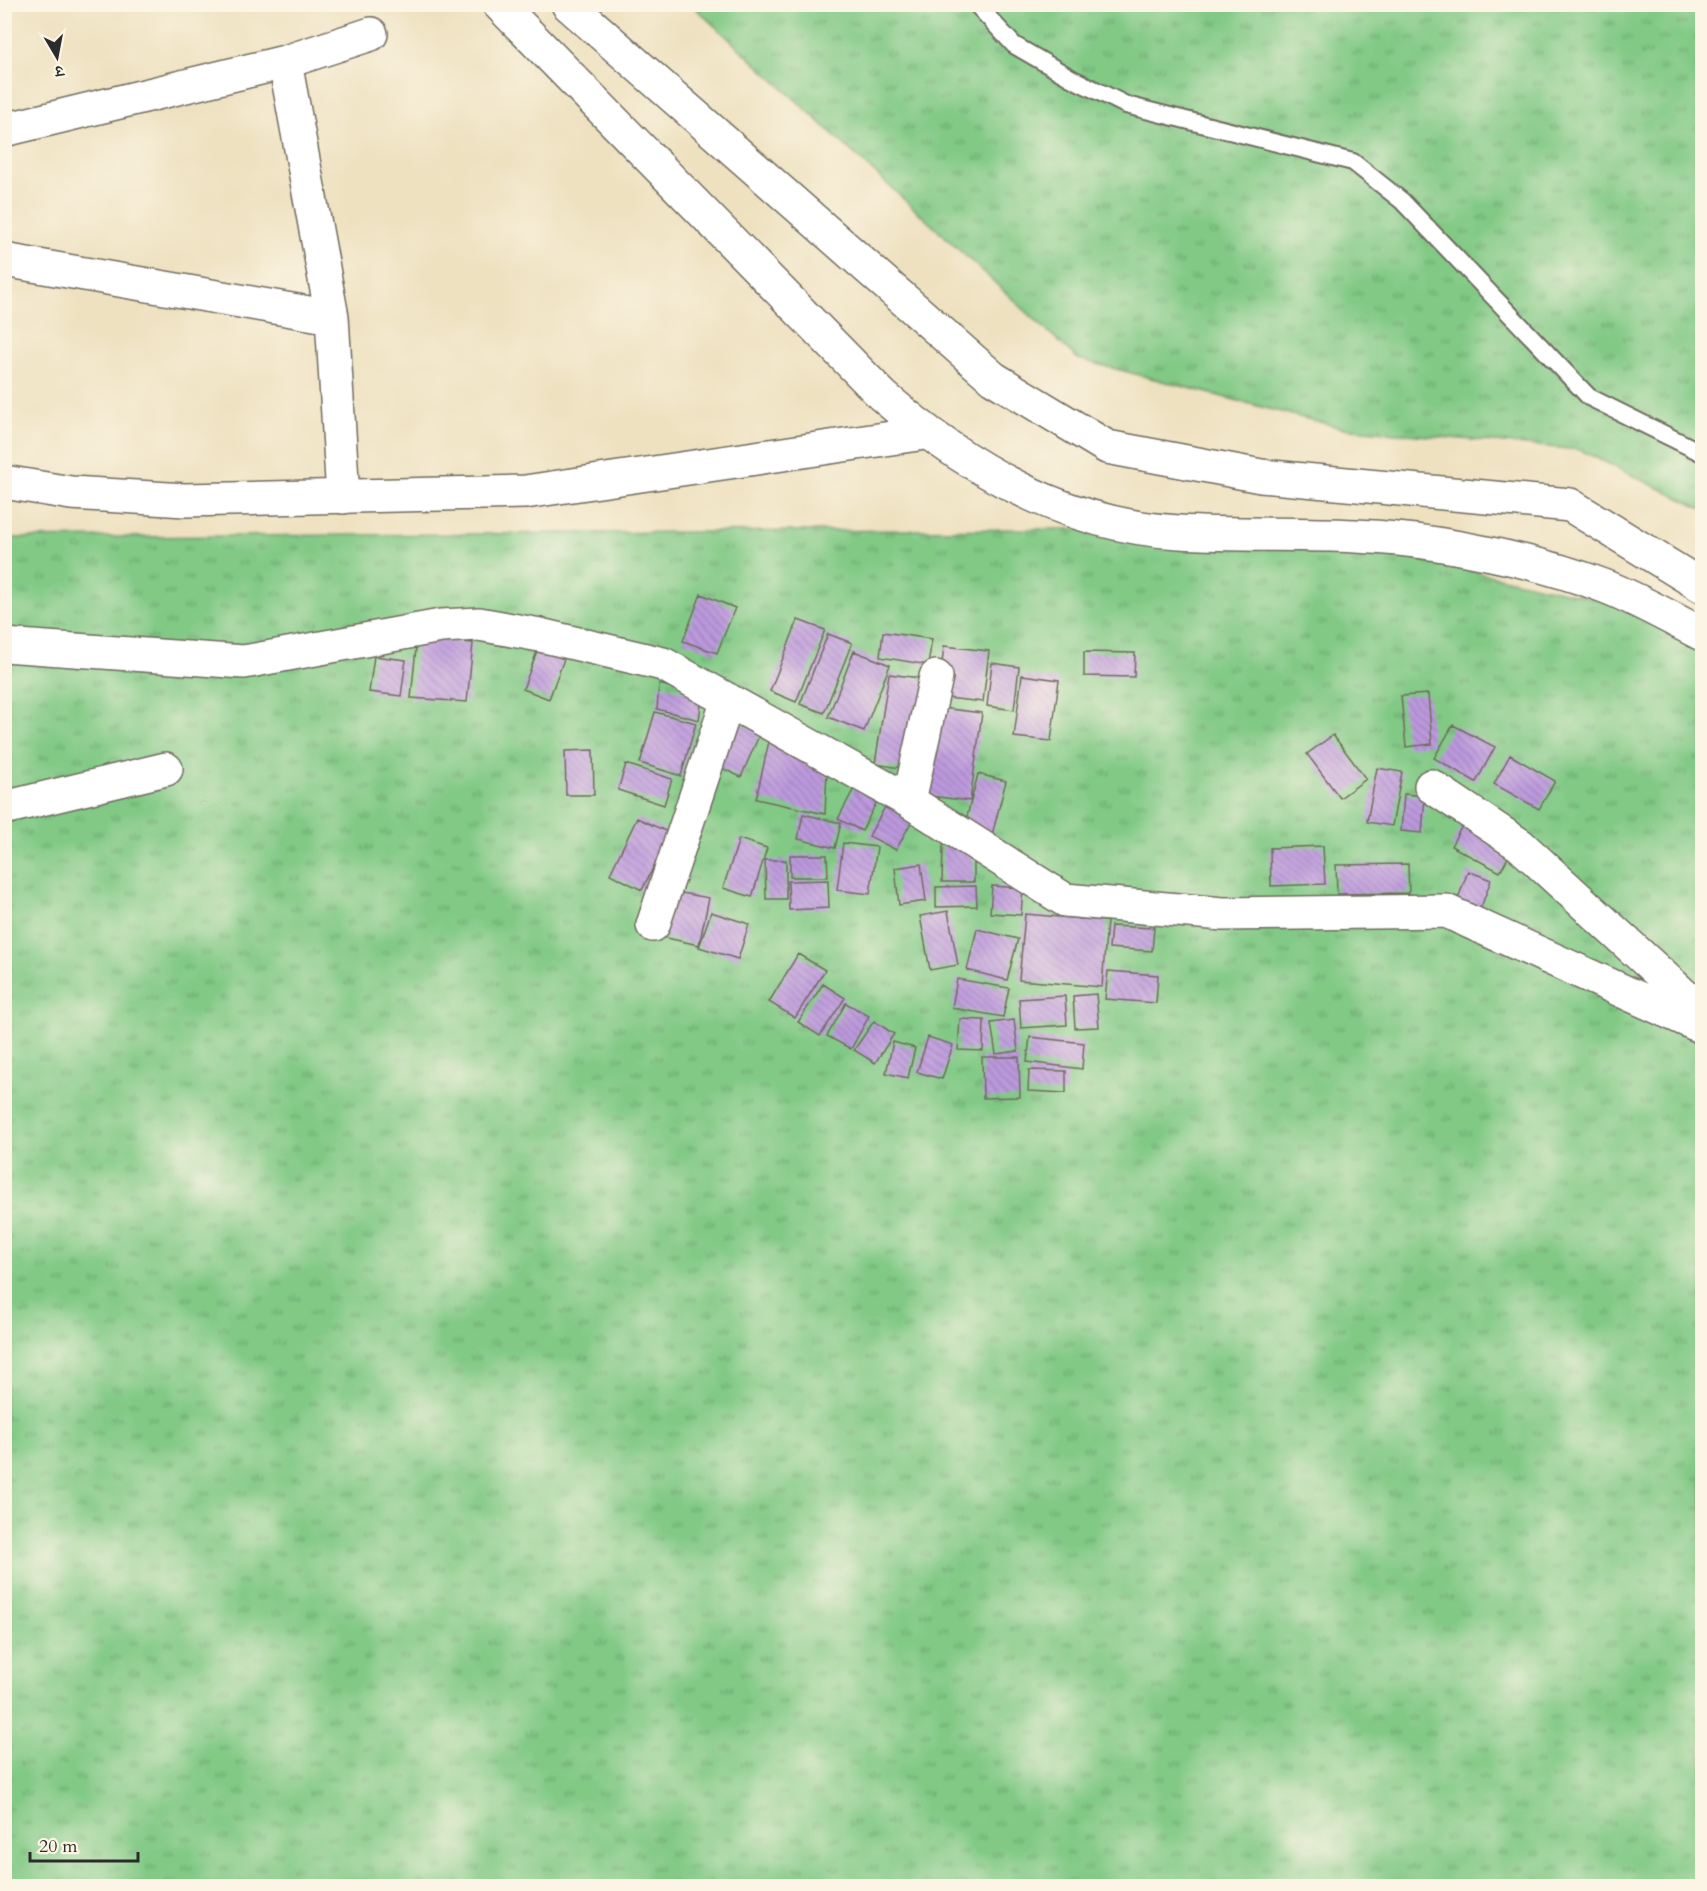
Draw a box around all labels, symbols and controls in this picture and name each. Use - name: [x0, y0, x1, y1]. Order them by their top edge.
- north arrow: [27, 27, 87, 87]
- text: उ: [52, 59, 66, 83]
- scale bar: [30, 1825, 138, 1863]
- text: 20 m: [39, 1834, 78, 1859]

